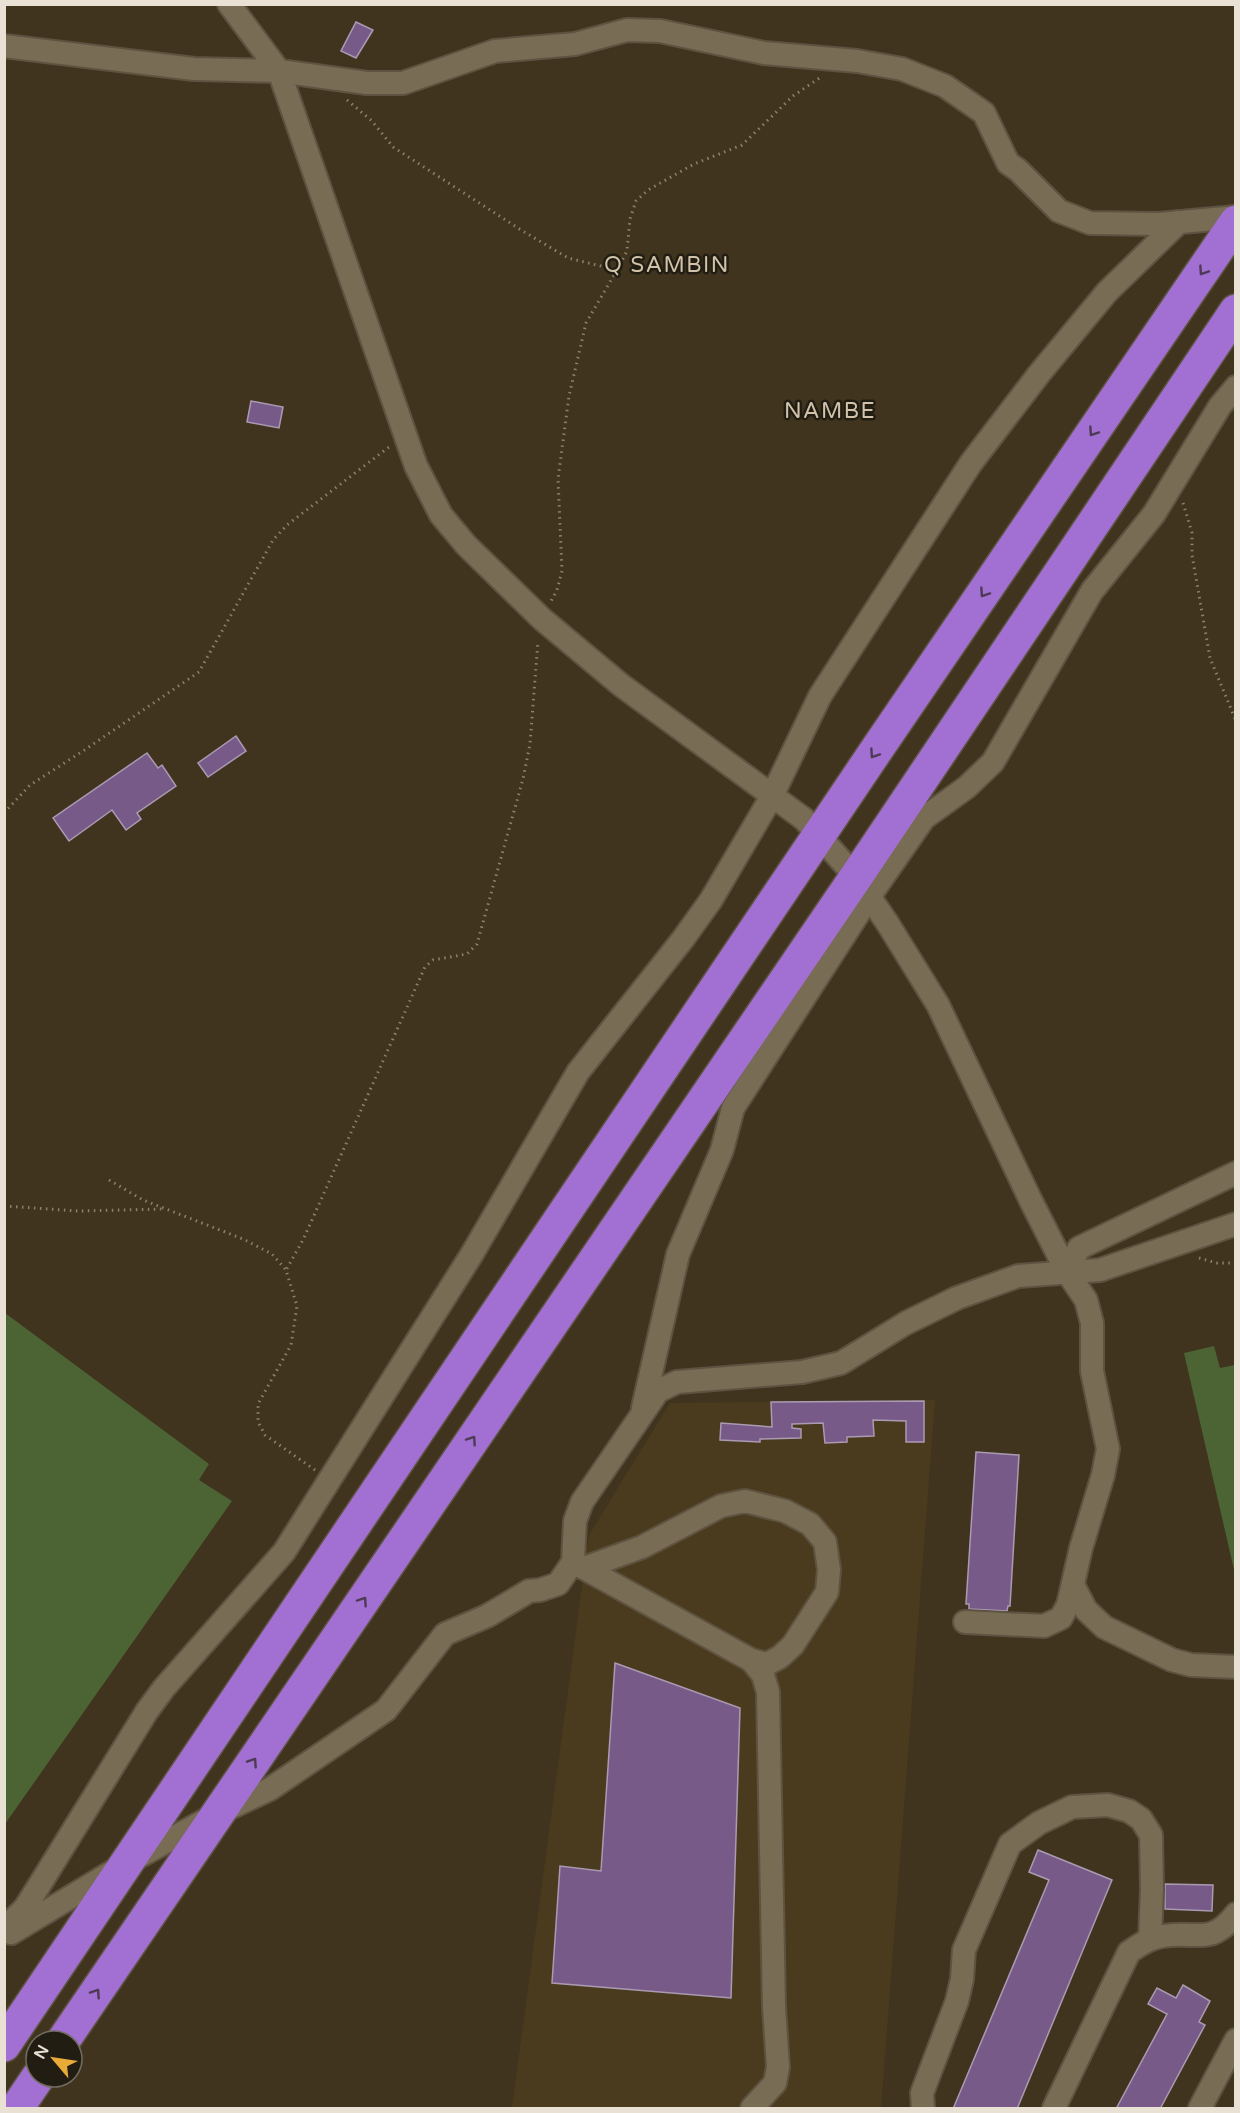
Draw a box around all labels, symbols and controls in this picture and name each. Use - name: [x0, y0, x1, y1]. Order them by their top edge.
- district label: Q SAMBIN: [604, 252, 730, 278]
- one-way arrow: [1199, 264, 1210, 275]
- district label: NAMBE: [784, 398, 876, 424]
- one-way arrow: [1089, 425, 1100, 436]
- one-way arrow: [980, 587, 991, 598]
- one-way arrow: [870, 748, 881, 759]
- one-way arrow: [465, 1436, 476, 1447]
- one-way arrow: [355, 1597, 367, 1607]
- one-way arrow: [246, 1758, 257, 1769]
- one-way arrow: [89, 1988, 100, 1999]
- north arrow: [24, 2029, 84, 2089]
- text: N: [30, 2042, 54, 2063]

